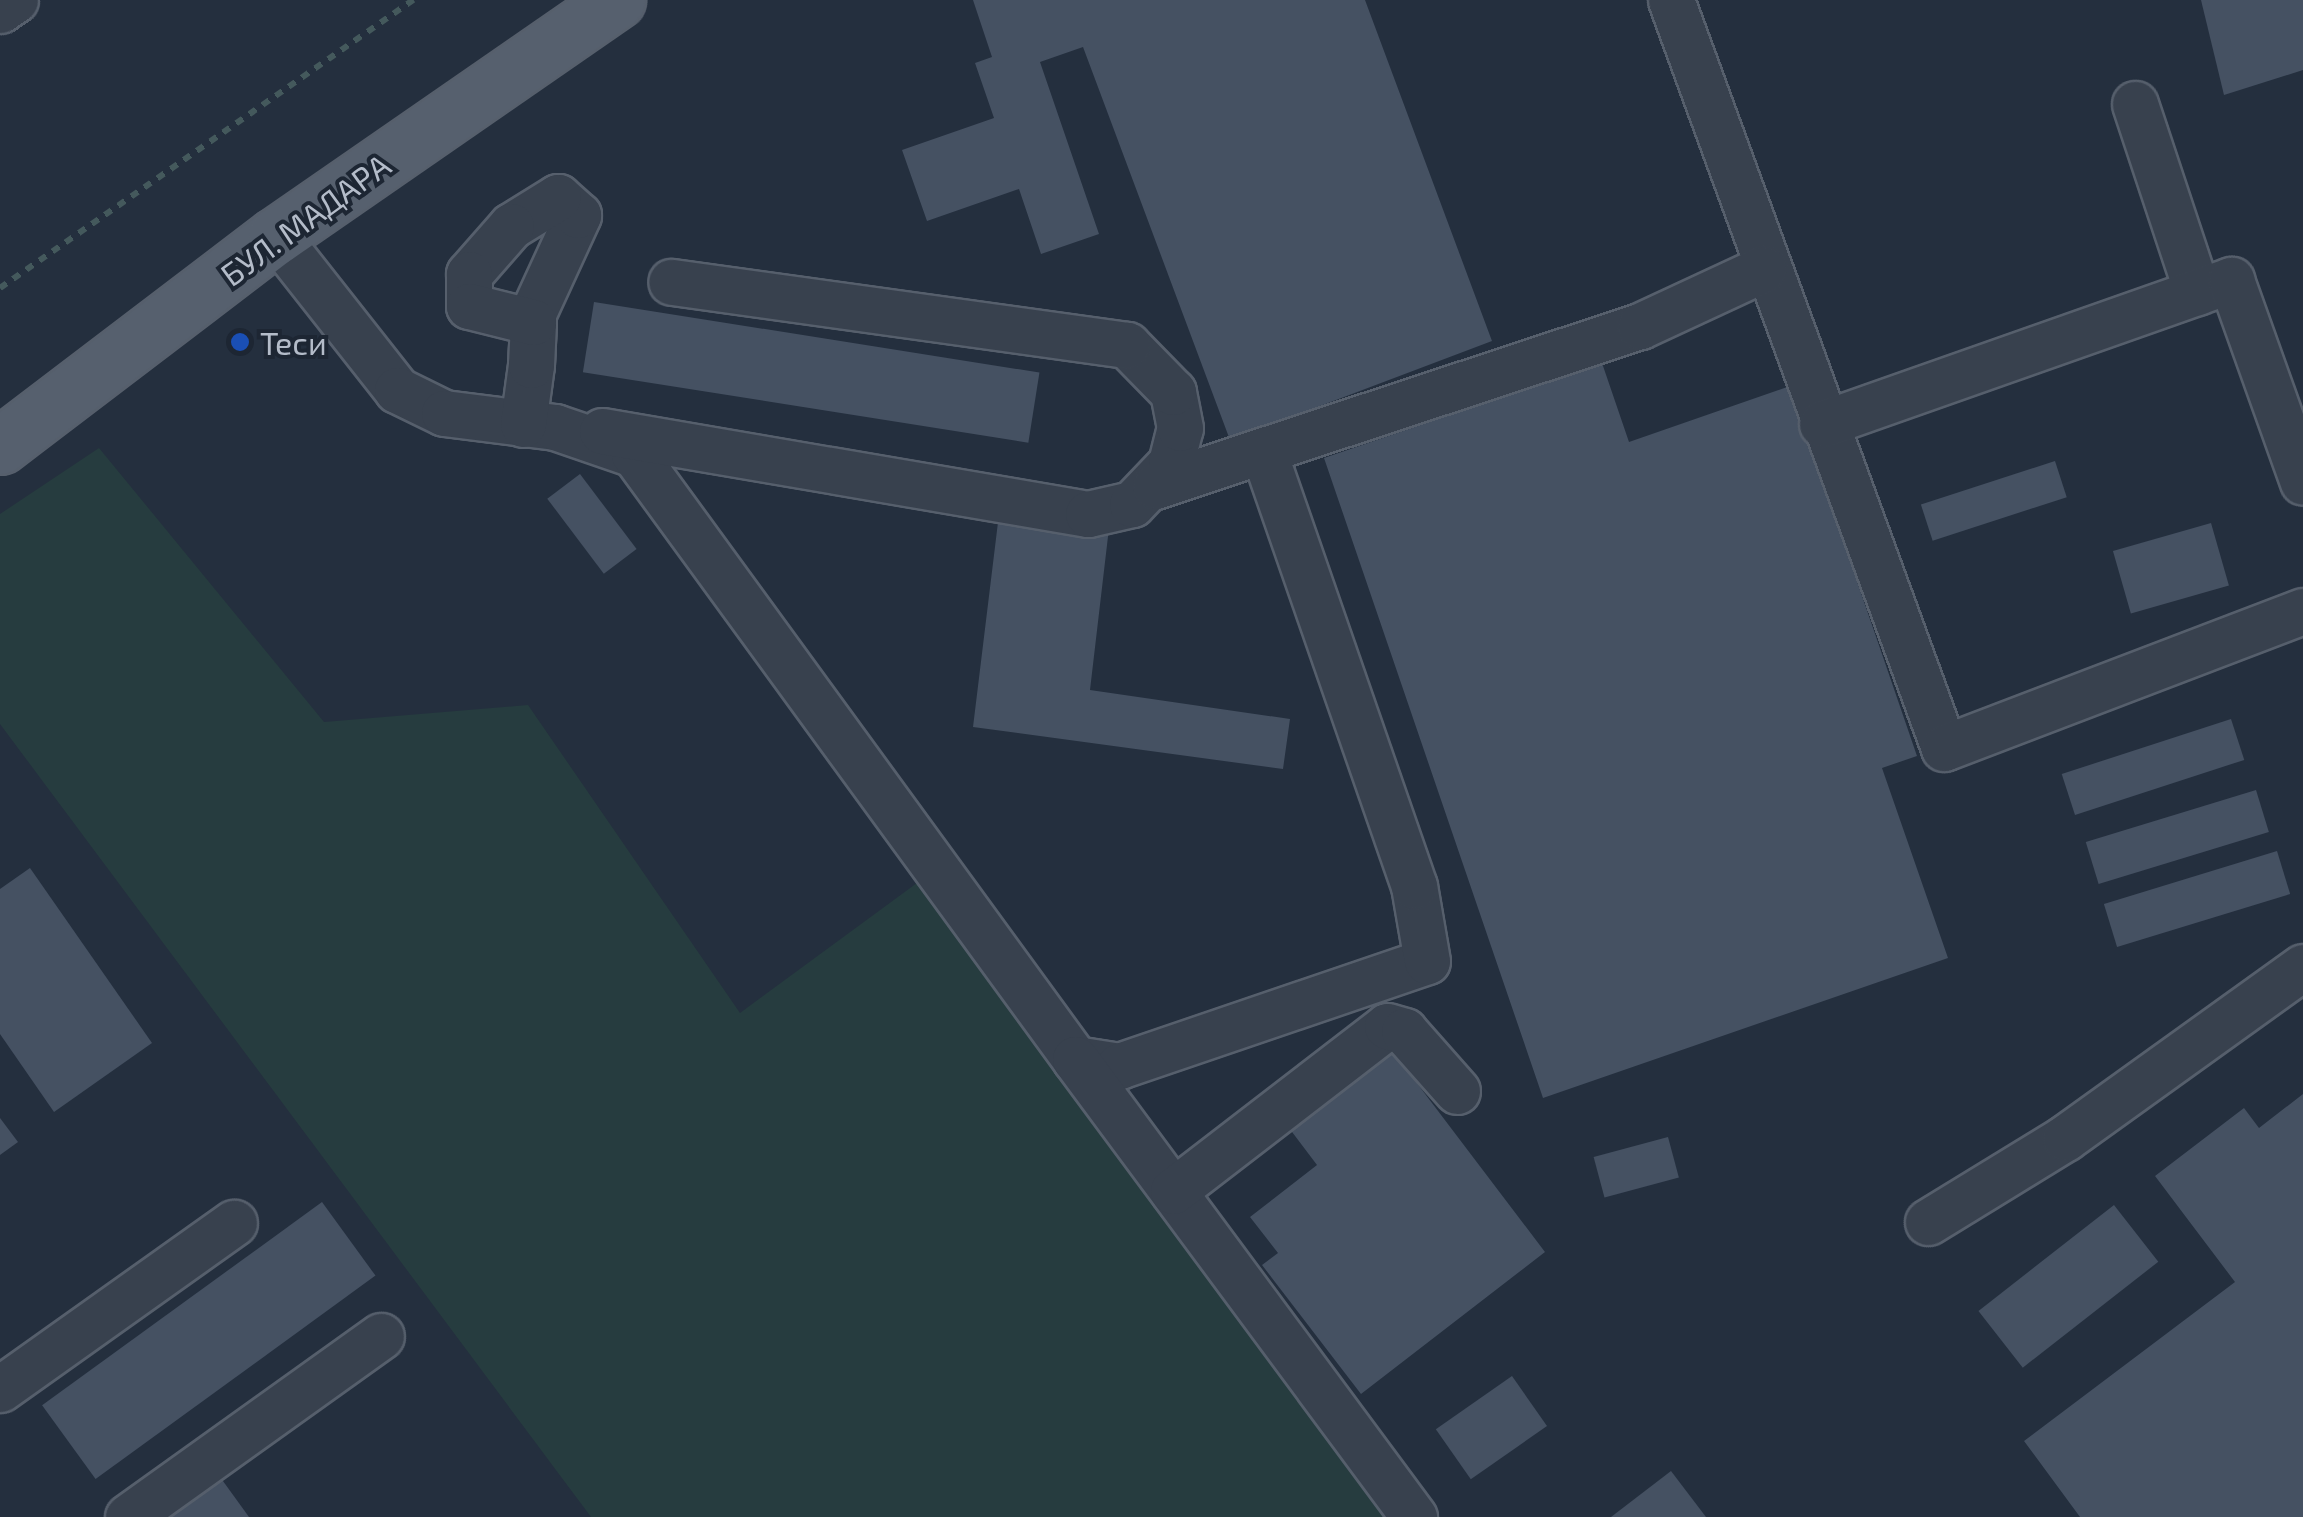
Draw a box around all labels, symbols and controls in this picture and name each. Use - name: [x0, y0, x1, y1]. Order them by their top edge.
- street label: БУЛ. МАДАРА: [213, 145, 397, 293]
- place label: Теси: [260, 323, 327, 361]
- marker: Теси: [229, 331, 251, 353]

